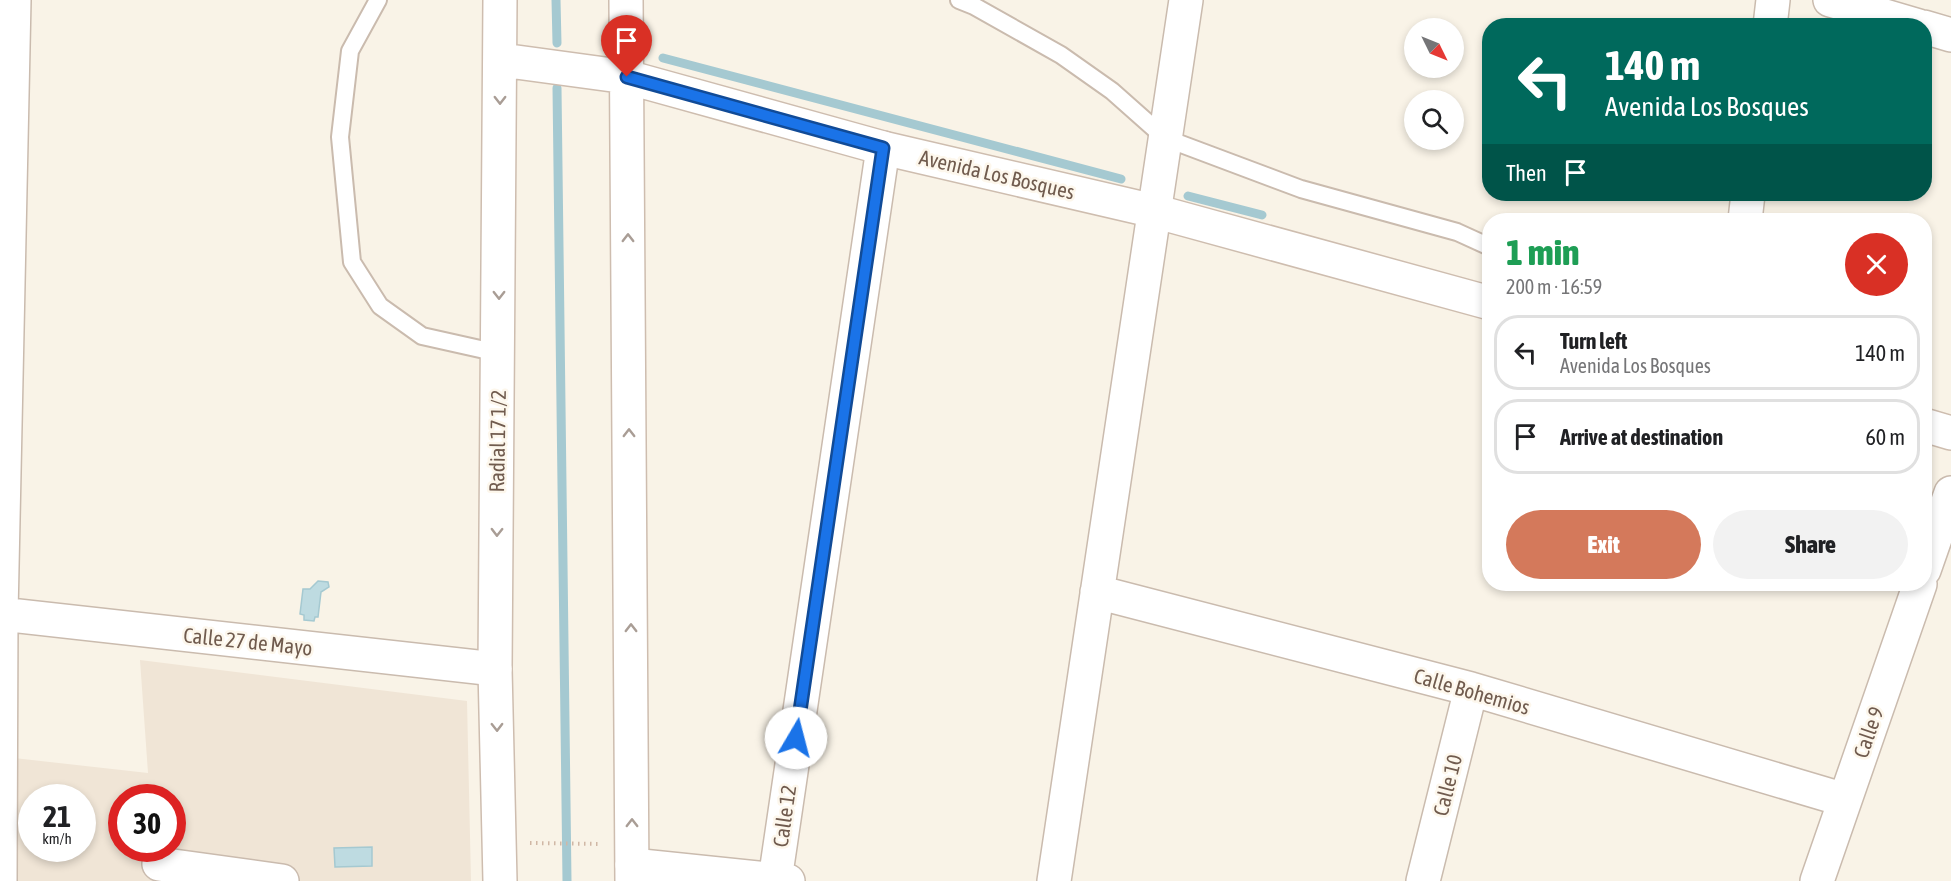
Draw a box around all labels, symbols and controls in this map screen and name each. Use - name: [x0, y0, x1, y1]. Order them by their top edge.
- pin: [601, 15, 652, 77]
- north arrow: [1404, 18, 1464, 78]
- map controls: [1404, 18, 1464, 150]
- icon: arrive: [610, 24, 643, 57]
- text: 140 m: [1605, 41, 1700, 89]
- icon: left: [1506, 42, 1584, 120]
- button: search: [1404, 90, 1464, 150]
- text: Avenida Los Bosques: [1605, 91, 1809, 122]
- one-way arrow: [494, 96, 506, 105]
- street label: Avenida Los Bosques: [917, 144, 1077, 204]
- icon: arrive: [1559, 156, 1592, 189]
- text: Then: [1506, 160, 1547, 186]
- text: 1 min: [1506, 231, 1580, 273]
- one-way arrow: [622, 233, 634, 242]
- button: close: [1845, 233, 1908, 296]
- text: 200 m · 16:59: [1506, 275, 1602, 298]
- one-way arrow: [493, 291, 505, 300]
- text: Turn left: [1560, 328, 1627, 354]
- icon: left: [1509, 336, 1542, 369]
- text: 140 m: [1855, 340, 1905, 366]
- text: Avenida Los Bosques: [1560, 354, 1711, 377]
- street label: Radial 17 1/2: [484, 389, 510, 493]
- icon: arrive: [1509, 420, 1542, 453]
- text: Arrive at destination: [1560, 424, 1723, 450]
- text: 60 m: [1865, 424, 1905, 450]
- one-way arrow: [623, 428, 635, 437]
- button: Exit: [1506, 510, 1701, 579]
- button: Share: [1713, 510, 1908, 579]
- one-way arrow: [490, 528, 503, 537]
- street label: Calle 27 de Mayo: [182, 622, 314, 660]
- one-way arrow: [624, 623, 637, 632]
- street label: Calle Bohemios: [1411, 663, 1533, 719]
- street label: Calle 9: [1848, 703, 1888, 761]
- position arrow: [764, 706, 828, 770]
- one-way arrow: [490, 723, 503, 732]
- street label: Calle 10: [1428, 752, 1466, 818]
- street label: Calle 12: [768, 783, 800, 849]
- speed limit sign: 30: [108, 784, 186, 862]
- text: 21: [43, 799, 71, 833]
- one-way arrow: [626, 818, 638, 827]
- text: km/h: [42, 830, 72, 847]

